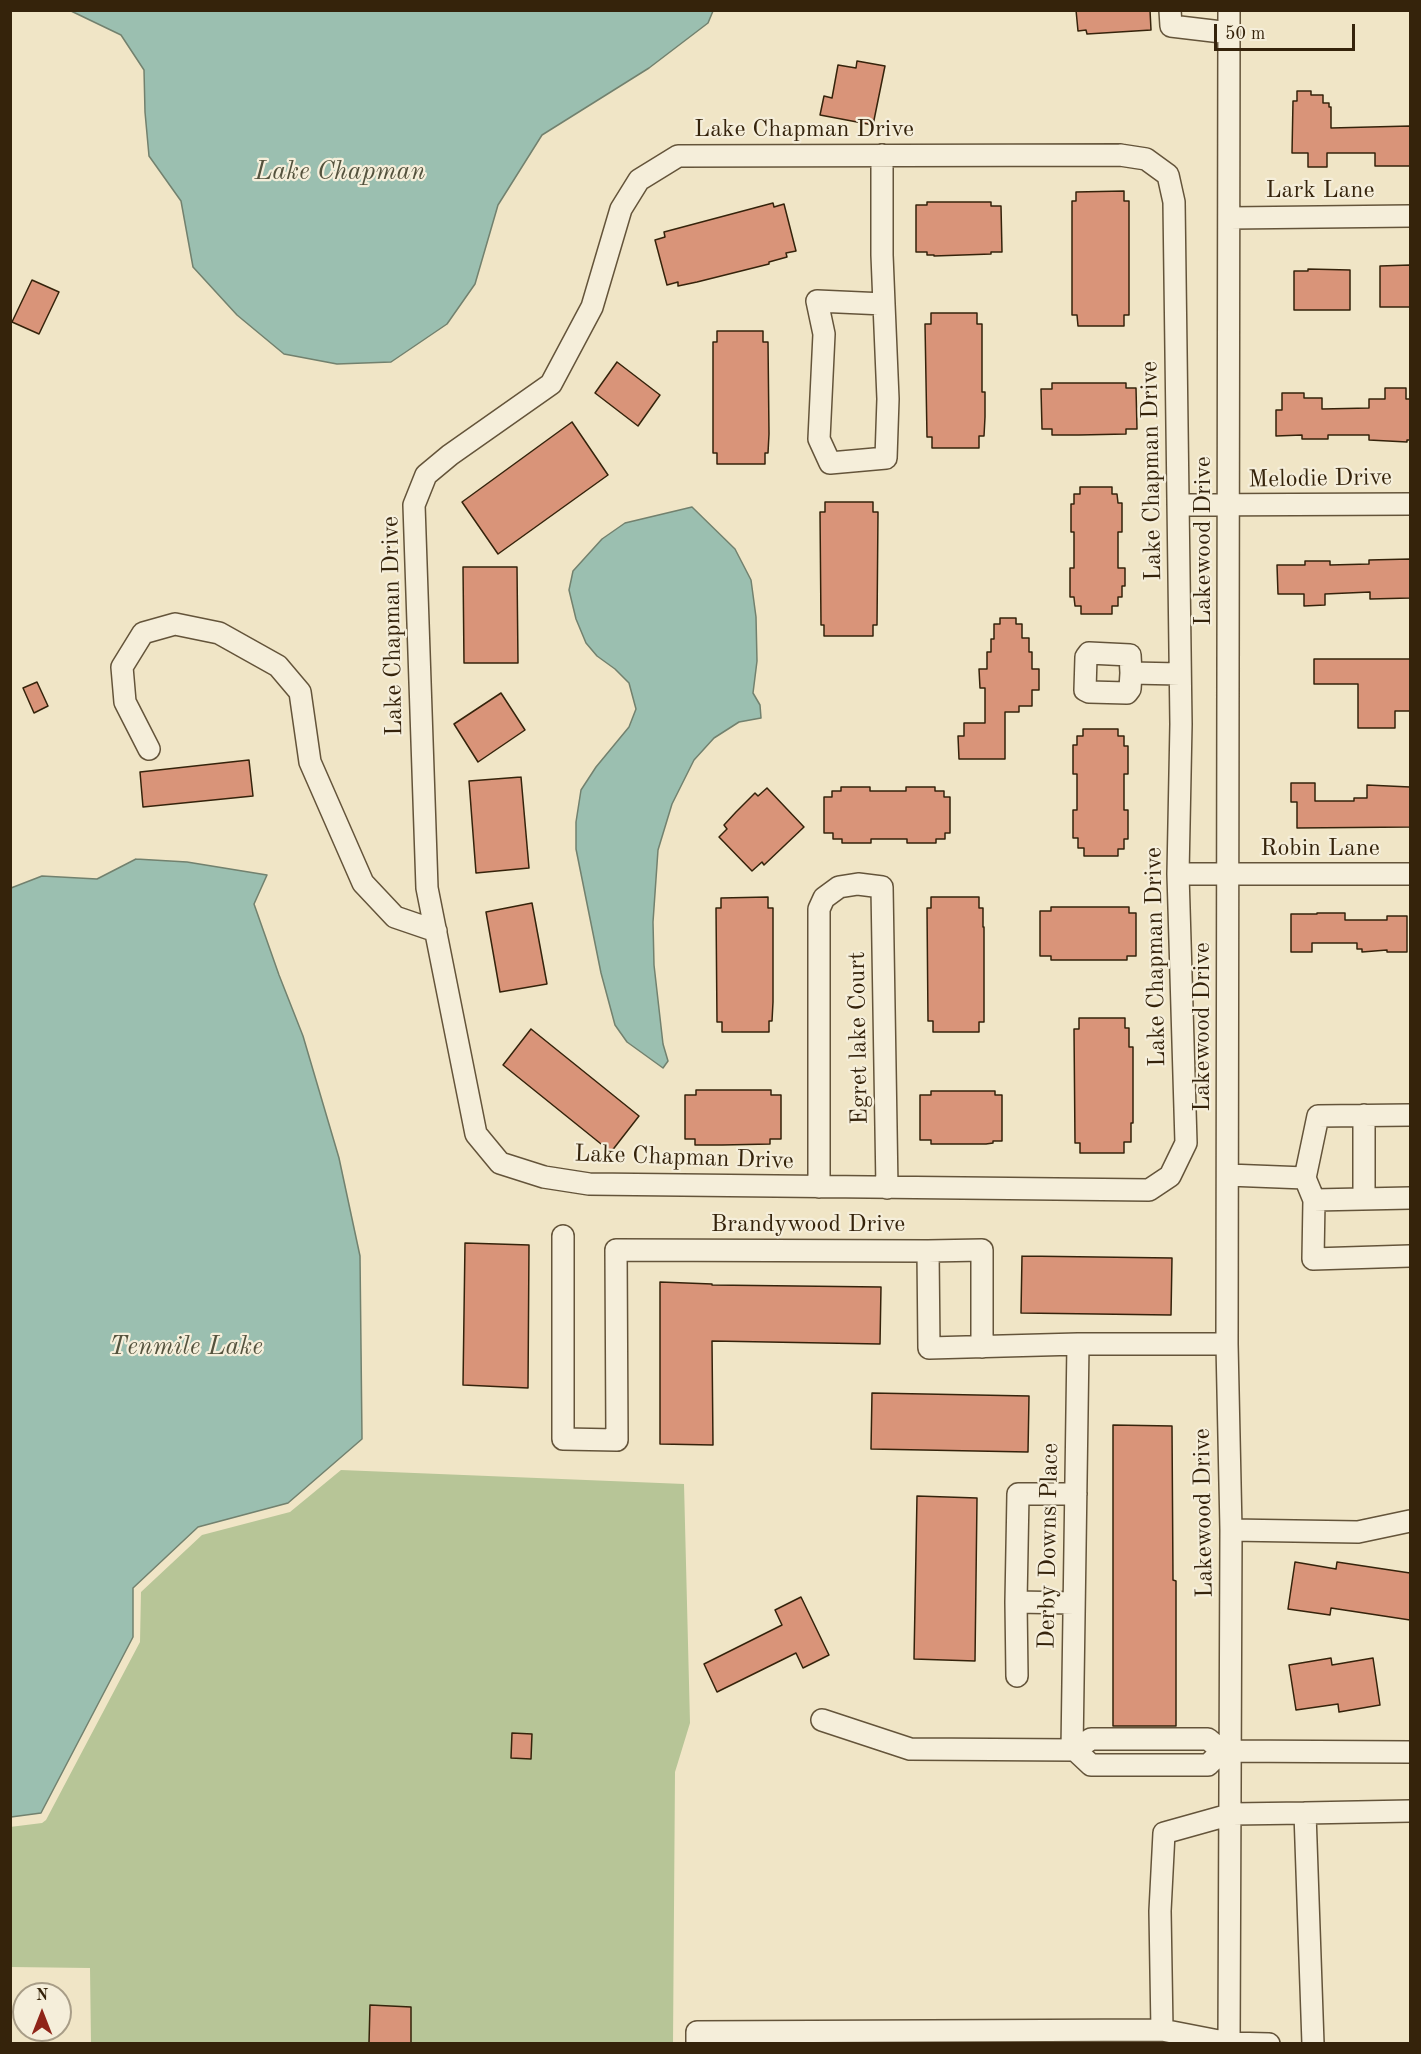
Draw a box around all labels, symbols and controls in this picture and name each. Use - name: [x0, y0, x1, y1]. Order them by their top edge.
- scale bar: [1217, 12, 1358, 50]
- text: 50 m: [1225, 25, 1265, 43]
- street label: Lake Chapman Drive: [694, 116, 914, 144]
- water label: Lake Chapman: [255, 156, 425, 188]
- street label: Lark Lane: [1266, 177, 1374, 205]
- street label: Lake Chapman Drive: [1136, 361, 1168, 581]
- street label: Lakewood Drive: [1190, 456, 1218, 626]
- street label: Melodie Drive: [1248, 463, 1392, 495]
- street label: Lake Chapman Drive: [377, 516, 409, 736]
- street label: Robin Lane: [1260, 835, 1380, 863]
- street label: Lake Chapman Drive: [1140, 847, 1172, 1067]
- street label: Lakewood Drive: [1189, 942, 1217, 1112]
- street label: Egret lake Court: [843, 951, 875, 1125]
- street label: Lake Chapman Drive: [574, 1140, 794, 1176]
- street label: Brandywood Drive: [711, 1211, 905, 1239]
- water label: Tenmile Lake: [109, 1331, 263, 1363]
- street label: Lakewood Drive: [1188, 1428, 1220, 1598]
- street label: Derby Downs Place: [1033, 1443, 1065, 1649]
- north arrow: [12, 1982, 72, 2042]
- text: N: [36, 1988, 48, 2004]

